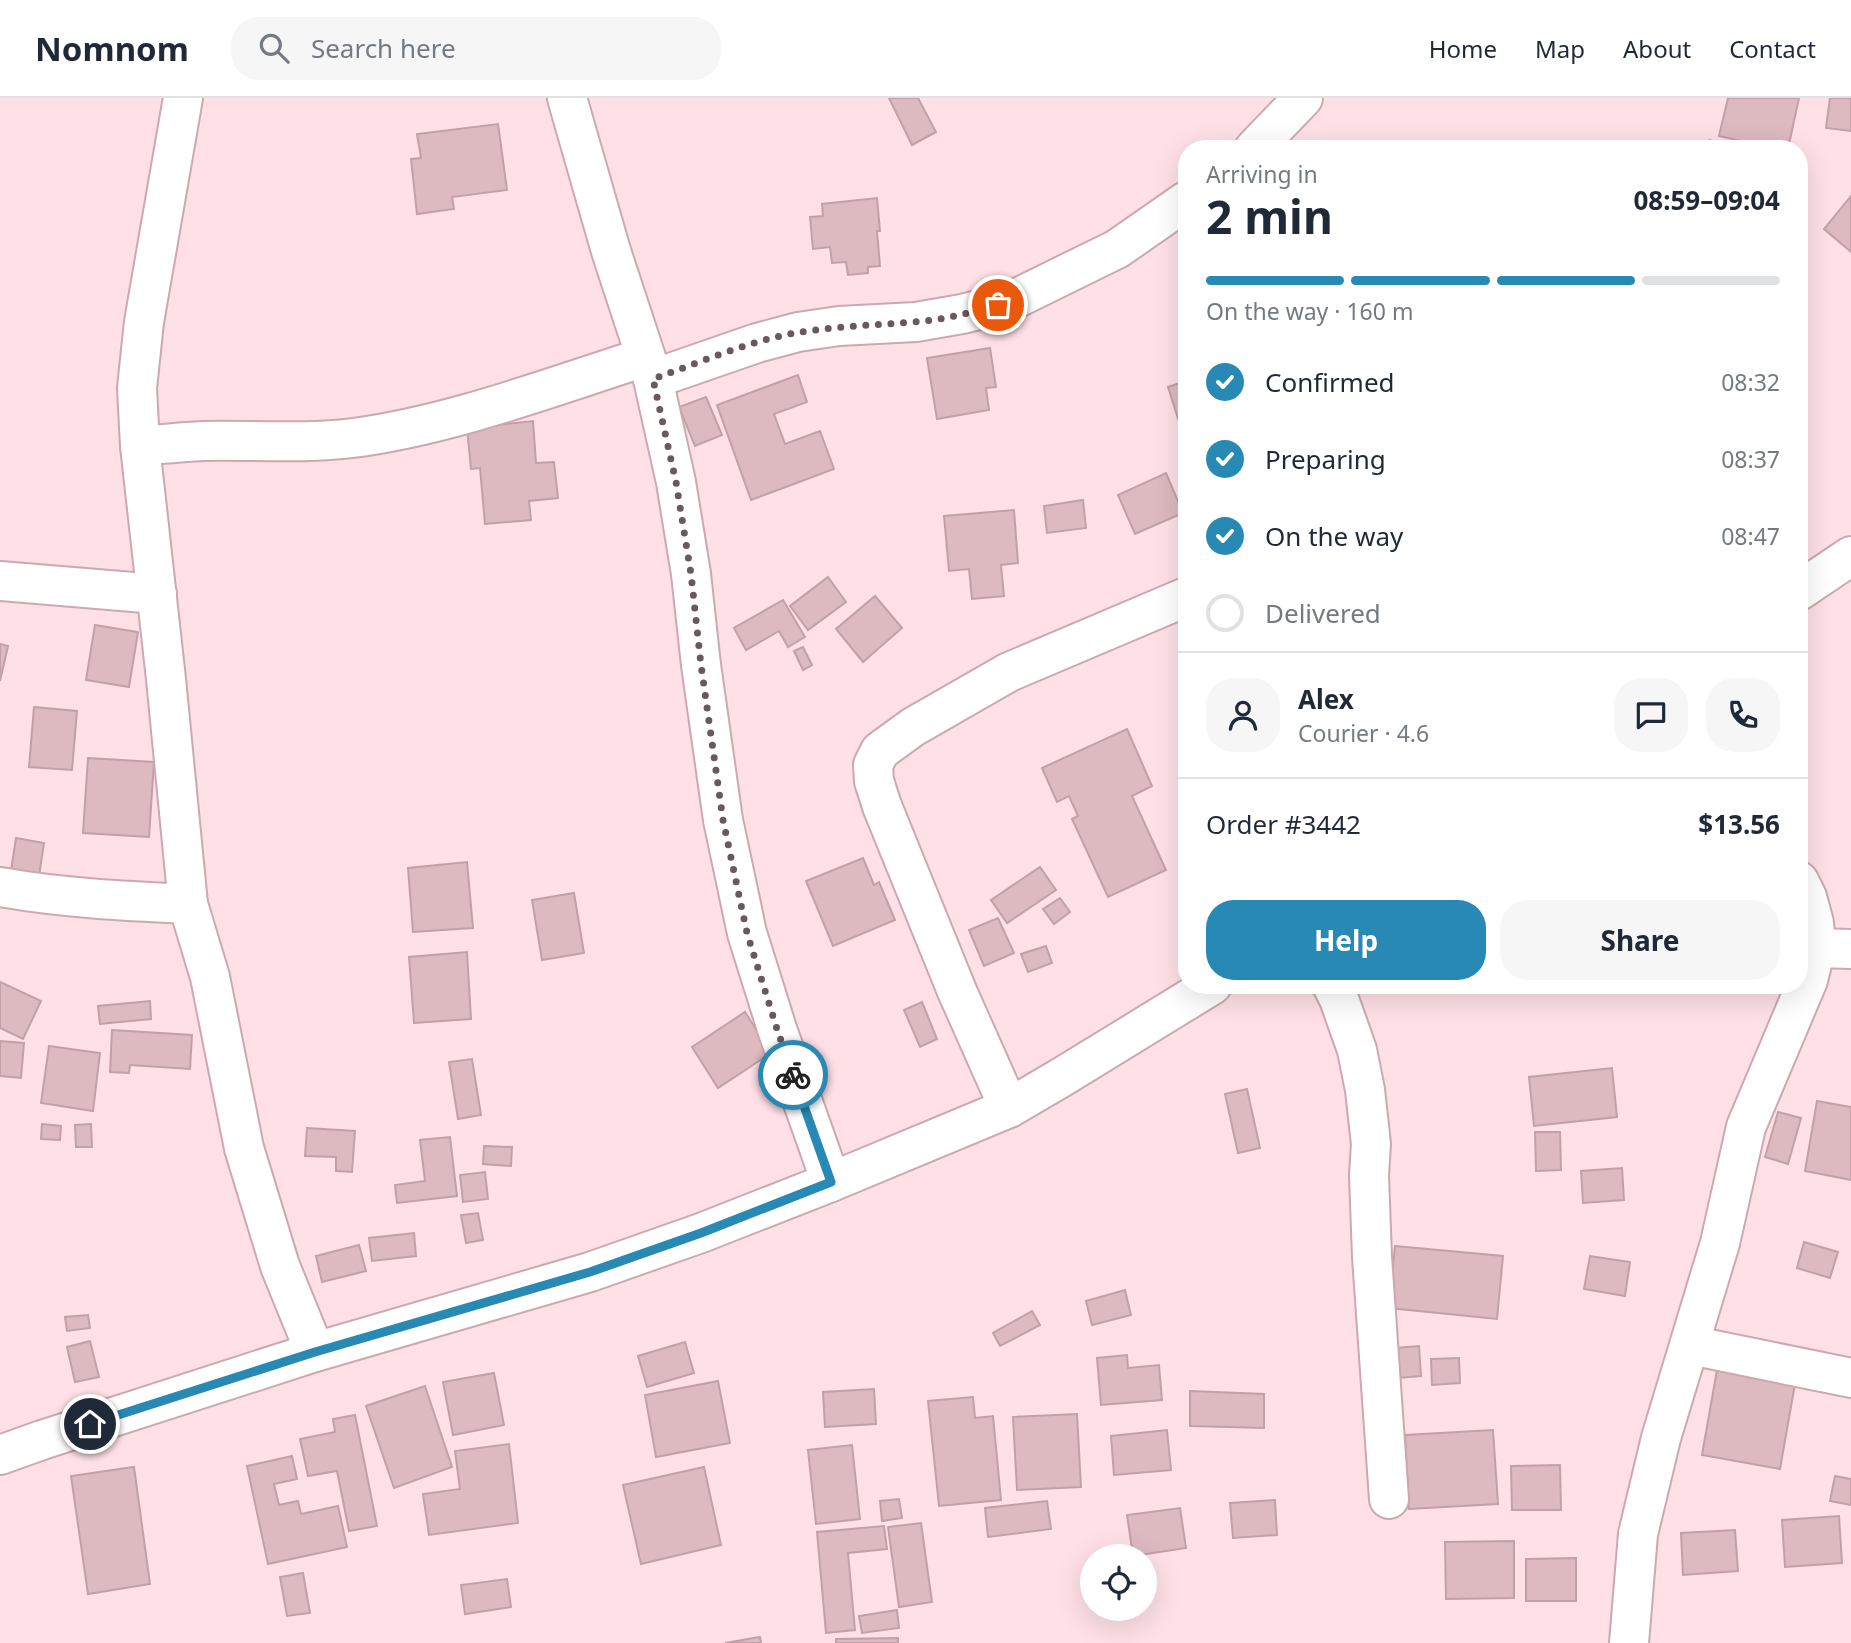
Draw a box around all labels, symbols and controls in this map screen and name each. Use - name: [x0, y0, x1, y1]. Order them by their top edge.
- search box: [231, 17, 721, 80]
- text: Nomnom: [35, 26, 189, 71]
- icon: search: [255, 29, 293, 67]
- text: Search here: [311, 30, 456, 66]
- text: Home: [1429, 32, 1497, 65]
- text: Map: [1535, 32, 1585, 65]
- text: About: [1623, 32, 1691, 65]
- text: Contact: [1729, 32, 1816, 65]
- text: Arriving in: [1206, 158, 1318, 190]
- text: 08:59–09:04: [1633, 182, 1780, 218]
- text: 2 min: [1206, 185, 1333, 247]
- pin: [968, 275, 1028, 335]
- icon: bag: [979, 286, 1017, 324]
- text: On the way · 160 m: [1206, 295, 1413, 327]
- icon: check: [1206, 363, 1244, 401]
- text: Confirmed: [1265, 364, 1395, 400]
- text: 08:32: [1721, 366, 1780, 398]
- icon: check: [1206, 440, 1244, 478]
- text: Preparing: [1265, 441, 1386, 477]
- text: 08:37: [1721, 443, 1780, 475]
- icon: check: [1206, 517, 1244, 555]
- text: On the way: [1265, 518, 1403, 554]
- text: 08:47: [1721, 520, 1780, 552]
- text: Delivered: [1265, 595, 1381, 631]
- button: person: [1206, 678, 1280, 752]
- button: chat: [1614, 678, 1688, 752]
- button: phone: [1706, 678, 1780, 752]
- text: Alex: [1298, 681, 1354, 717]
- text: Courier · 4.6: [1298, 717, 1429, 749]
- text: Order #3442: [1206, 806, 1361, 842]
- text: $13.56: [1698, 806, 1780, 842]
- button: Help: [1206, 900, 1486, 980]
- button: Share: [1500, 900, 1780, 980]
- courier: [758, 1040, 828, 1110]
- icon: bike: [774, 1056, 812, 1094]
- pin: [60, 1394, 120, 1454]
- icon: home: [71, 1405, 109, 1443]
- map controls: [1080, 1544, 1157, 1621]
- button: locate: [1080, 1544, 1157, 1621]

